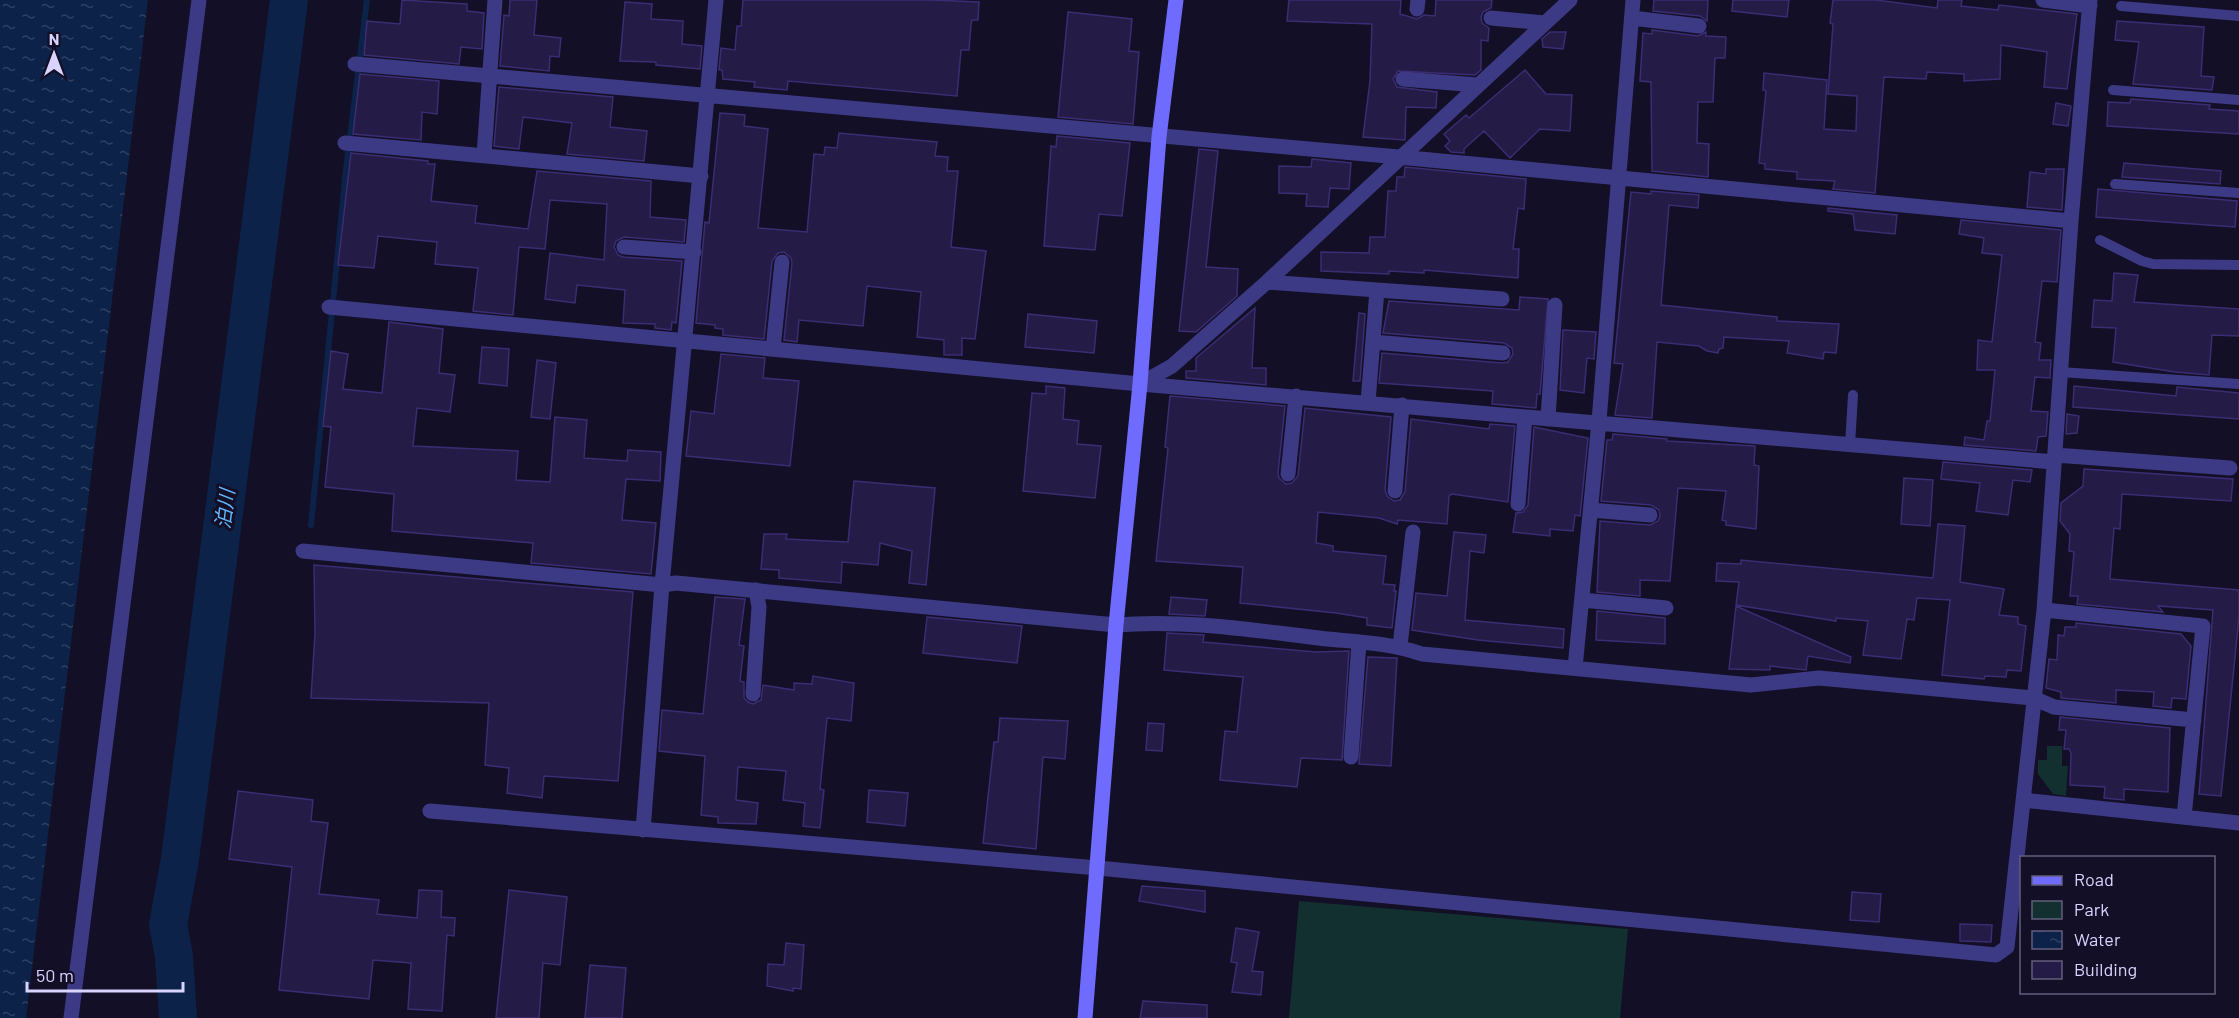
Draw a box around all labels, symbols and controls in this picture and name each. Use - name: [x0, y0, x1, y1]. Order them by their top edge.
- north arrow: [24, 24, 84, 84]
- text: N: [49, 29, 59, 48]
- water label: 泊川: [210, 486, 239, 530]
- legend: [2020, 856, 2215, 994]
- text: Road: [2074, 868, 2114, 890]
- text: Park: [2074, 898, 2109, 920]
- text: Water: [2074, 928, 2121, 950]
- scale bar: [27, 955, 183, 993]
- text: Building: [2074, 958, 2137, 980]
- text: 50 m: [36, 964, 74, 986]

